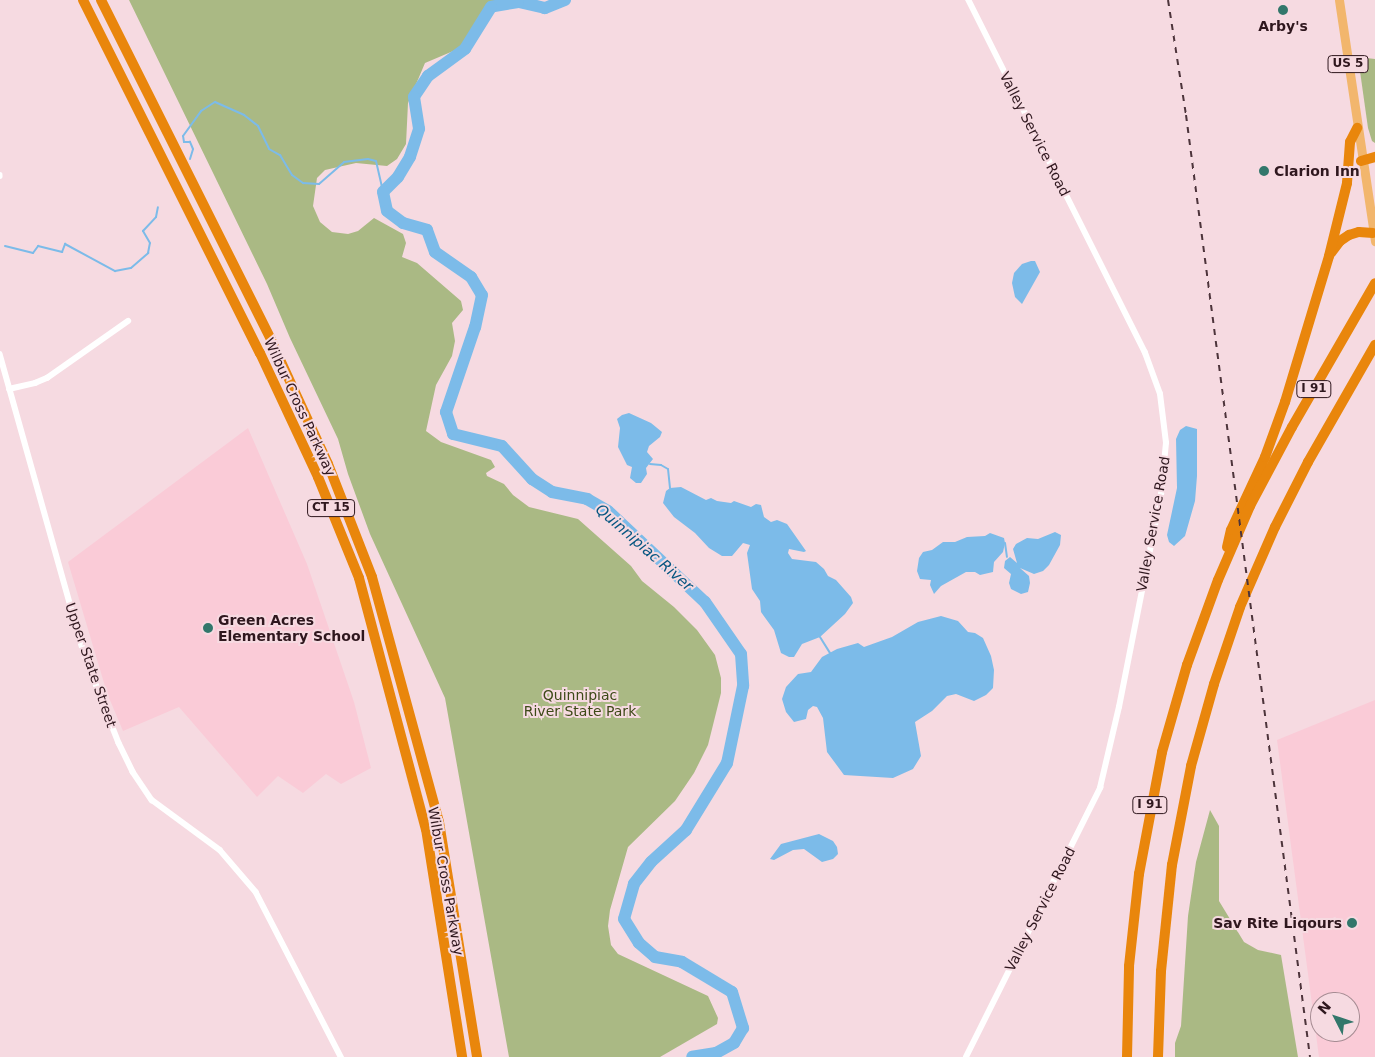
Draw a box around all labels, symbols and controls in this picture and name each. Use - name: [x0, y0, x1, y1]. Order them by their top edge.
- marker: Arby's: [1277, 4, 1289, 16]
- place label: Arby's: [1258, 18, 1308, 34]
- road number: US 5: [1327, 54, 1369, 74]
- street label: Valley Service Road: [996, 69, 1074, 199]
- place label: Clarion Inn: [1274, 163, 1360, 179]
- marker: Clarion Inn: [1258, 165, 1270, 177]
- street label: Wilbur Cross Parkway: [261, 335, 339, 479]
- road number: I 91: [1295, 379, 1333, 398]
- street label: Valley Service Road: [1133, 455, 1173, 593]
- road number: CT 15: [306, 498, 356, 518]
- water label: Quinnipiac River: [592, 501, 696, 595]
- street label: Upper State Street: [62, 600, 120, 730]
- place label: Green Acres Elementary School: [218, 612, 365, 644]
- marker: Green Acres Elementary School: [202, 622, 214, 634]
- park label: Quinnipiac River State Park: [524, 687, 636, 720]
- road number: I 91: [1131, 796, 1169, 814]
- street label: Wilbur Cross Parkway: [425, 805, 467, 957]
- street label: Valley Service Road: [1001, 844, 1079, 974]
- place label: Sav Rite Liqours: [1213, 915, 1342, 931]
- marker: Sav Rite Liqours: [1346, 917, 1358, 929]
- north arrow: [1310, 992, 1360, 1042]
- text: N: [1315, 998, 1334, 1017]

